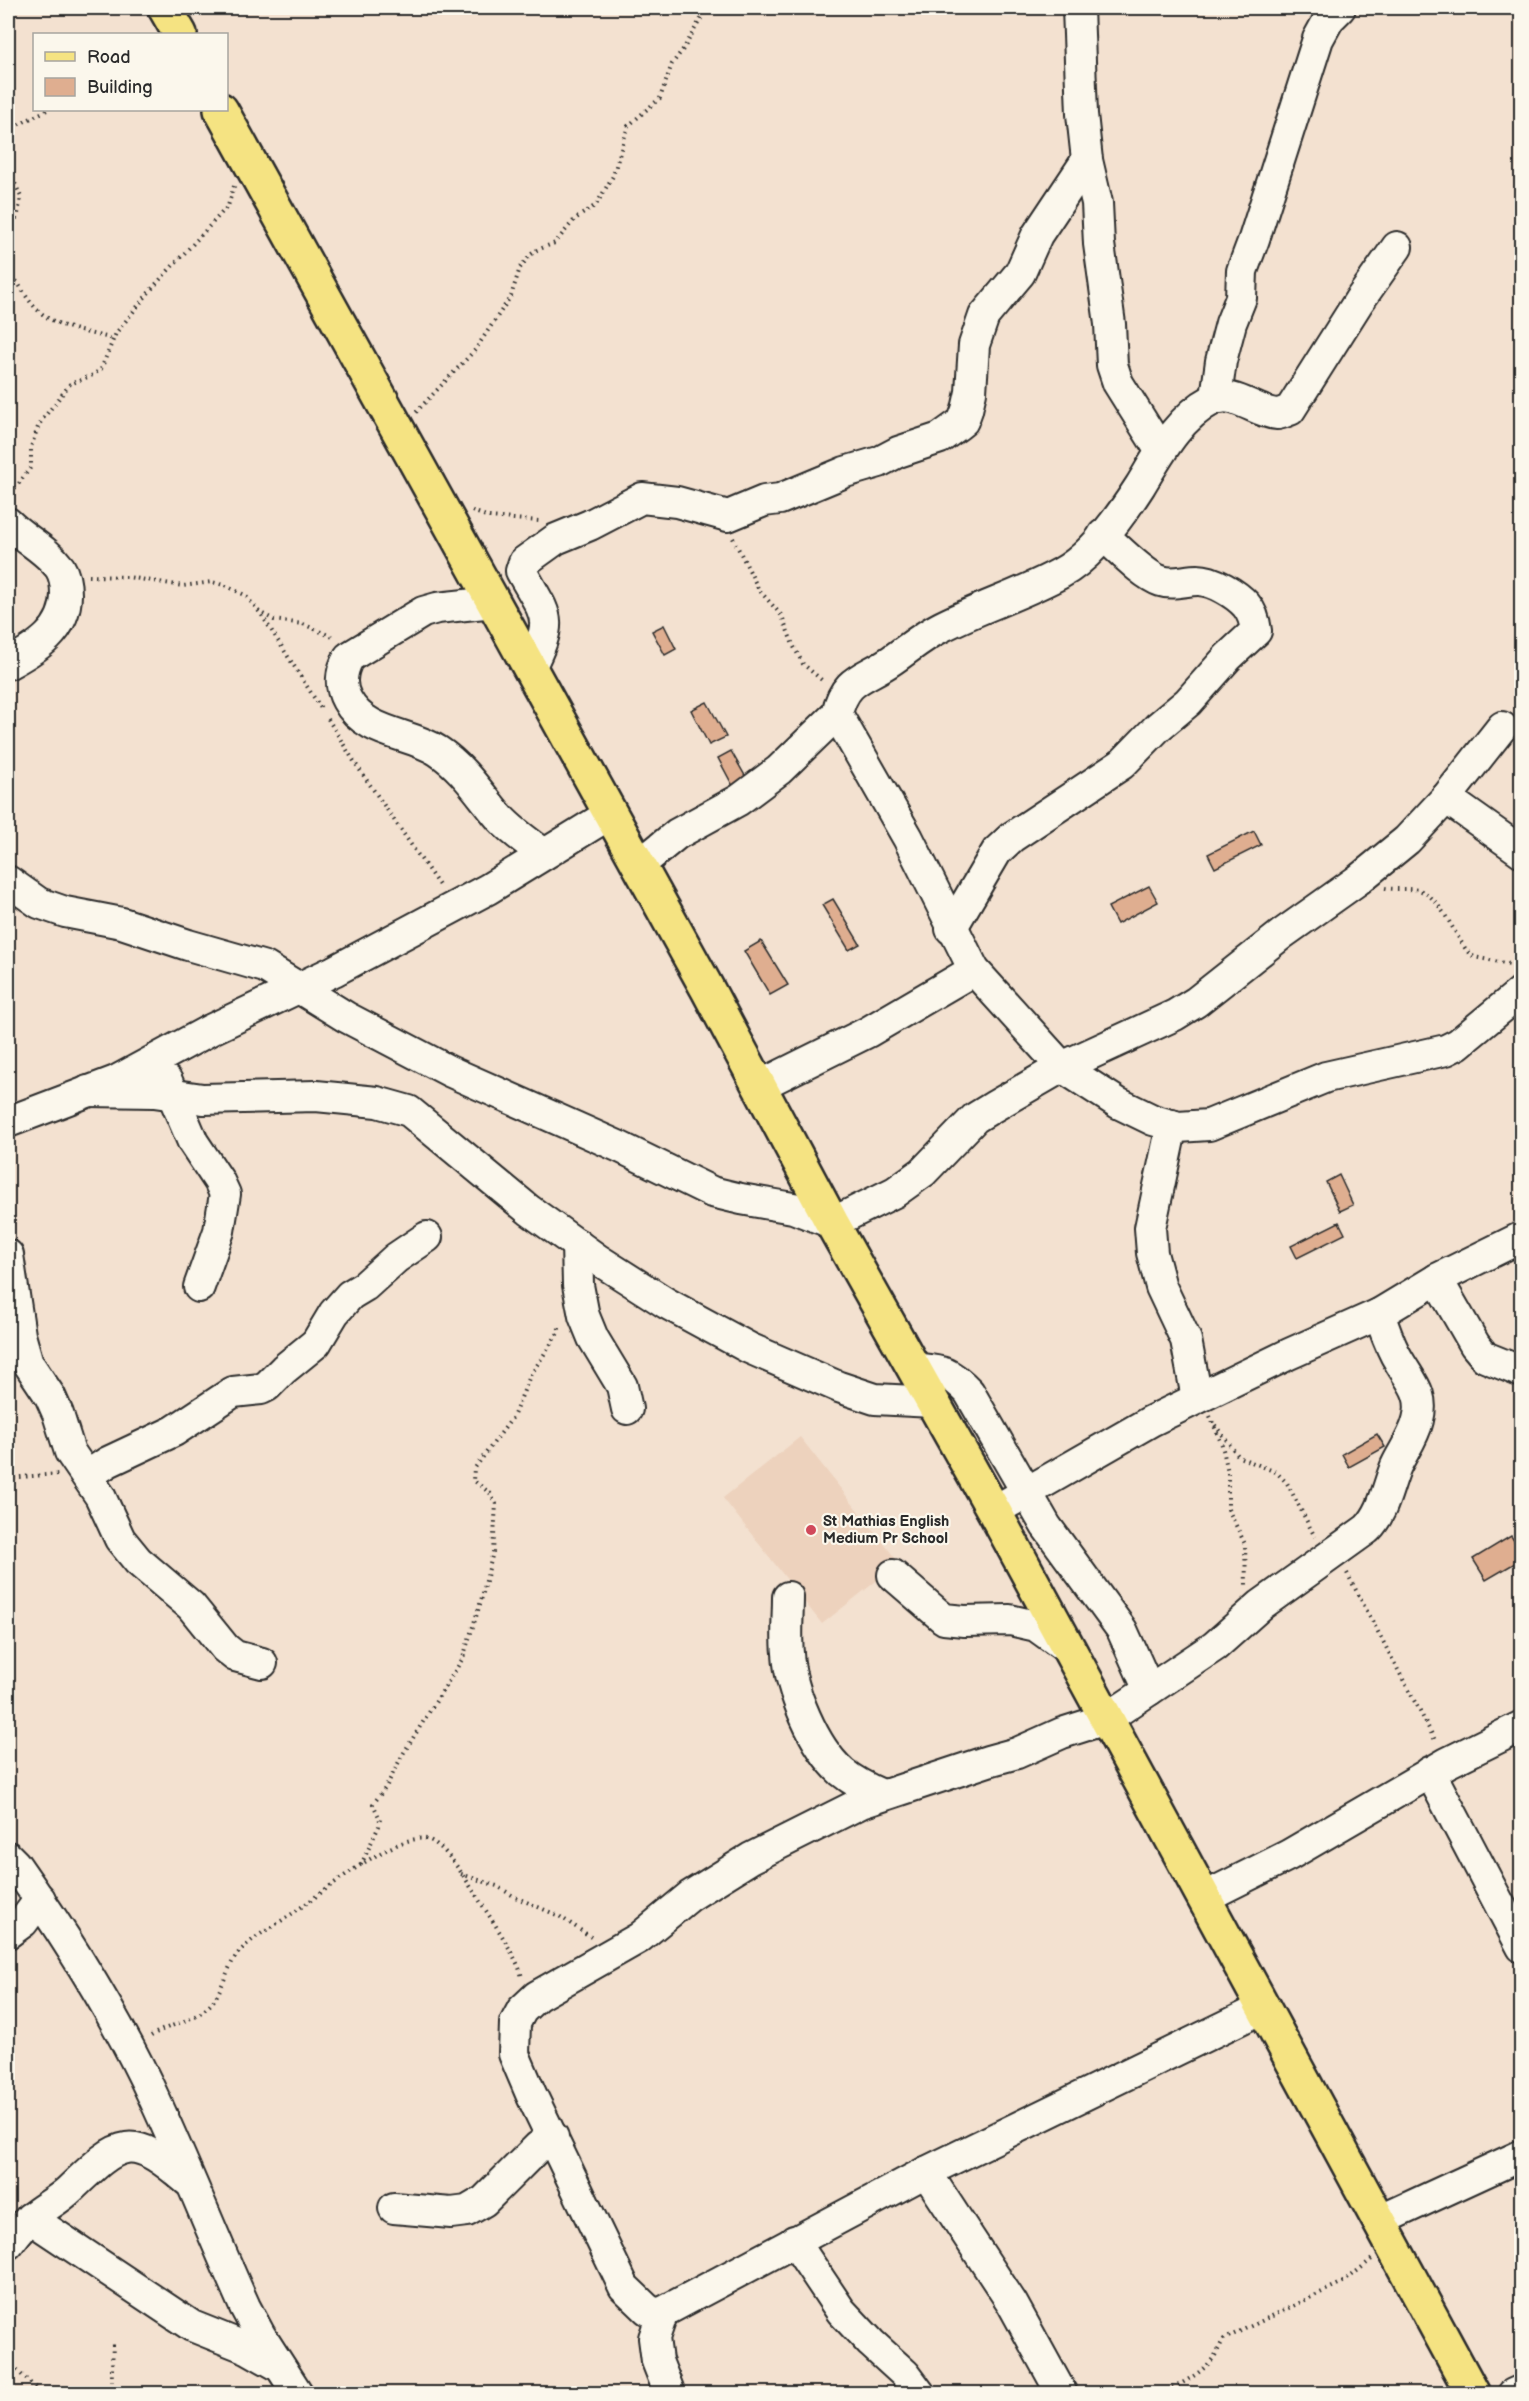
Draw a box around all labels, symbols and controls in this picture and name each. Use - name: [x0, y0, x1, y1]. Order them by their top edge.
- legend: [33, 33, 228, 111]
- text: Road: [87, 47, 131, 68]
- text: Building: [87, 77, 153, 98]
- place label: St Mathias English Medium Pr School: [823, 1512, 949, 1548]
- marker: St Mathias English Medium Pr School: [804, 1523, 818, 1537]

